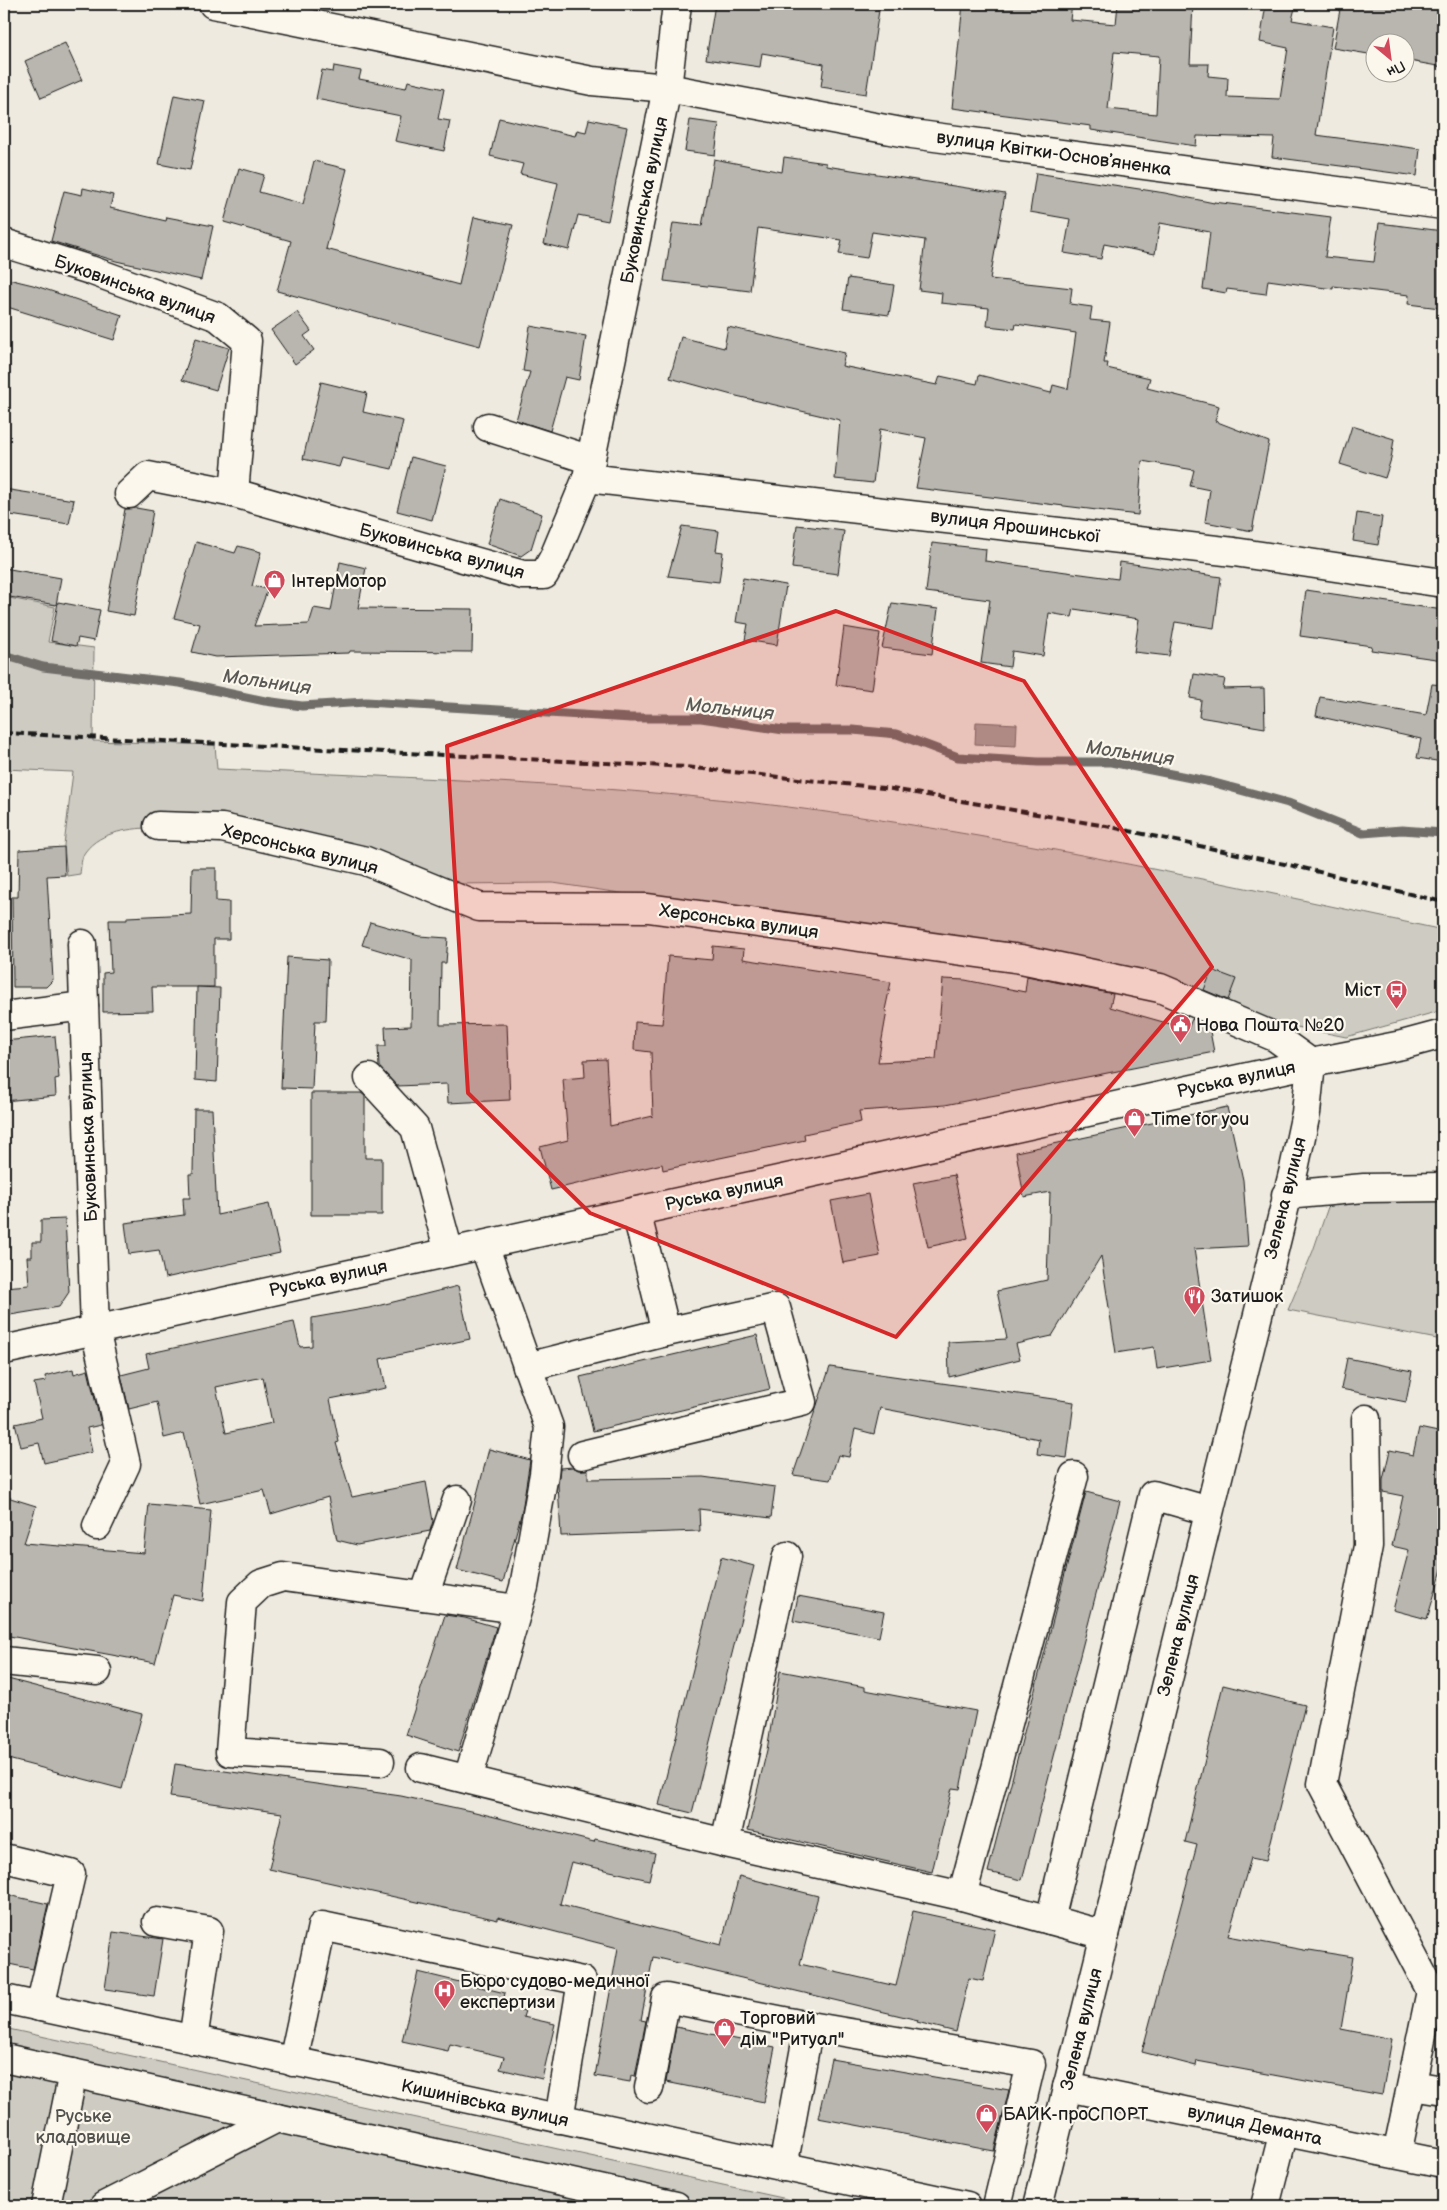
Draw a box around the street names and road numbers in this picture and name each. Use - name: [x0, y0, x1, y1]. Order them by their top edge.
- street label: Буковинська вулиця: [617, 115, 672, 286]
- street label: вулиця Квітки-Основʼяненка: [935, 127, 1173, 180]
- street label: Буковинська вулиця: [51, 251, 218, 328]
- street label: вулиця Ярошинської: [929, 506, 1102, 547]
- street label: Буковинська вулиця: [357, 519, 527, 584]
- street label: Херсонська вулиця: [219, 820, 380, 879]
- street label: Херсонська вулиця: [658, 900, 820, 943]
- street label: Буковинська вулиця: [75, 1052, 102, 1222]
- street label: Руська вулиця: [1175, 1057, 1297, 1102]
- street label: Зелена вулиця: [1260, 1135, 1311, 1261]
- street label: Руська вулиця: [663, 1170, 785, 1215]
- street label: Руська вулиця: [267, 1256, 389, 1301]
- street label: Зелена вулиця: [1153, 1572, 1204, 1698]
- street label: Зелена вулиця: [1056, 1966, 1107, 2092]
- street label: Кишинівська вулиця: [399, 2075, 571, 2132]
- street label: вулиця Деманта: [1185, 2101, 1325, 2150]

